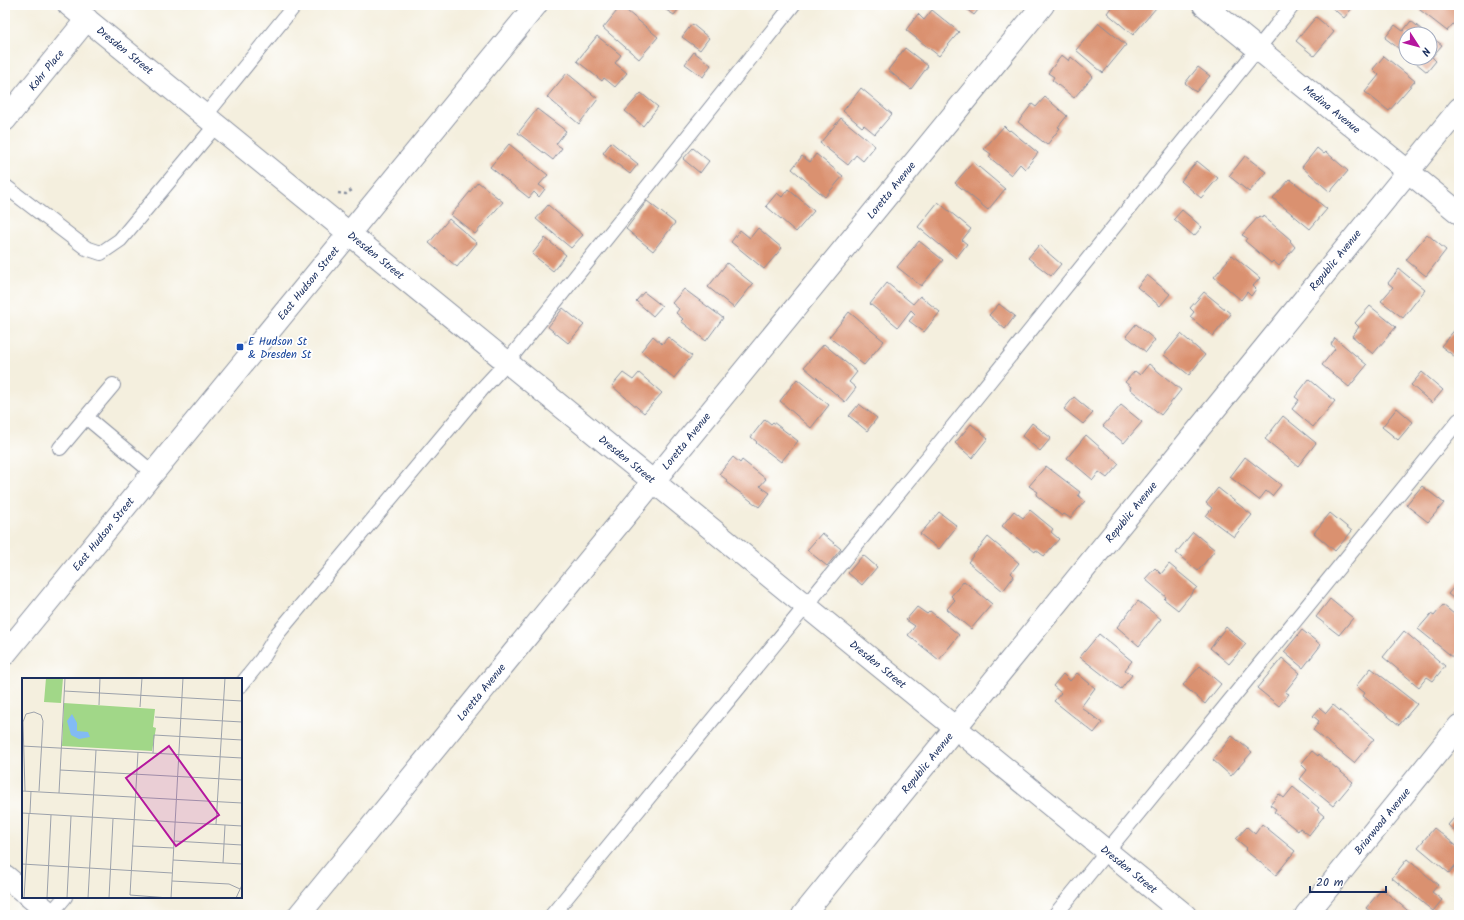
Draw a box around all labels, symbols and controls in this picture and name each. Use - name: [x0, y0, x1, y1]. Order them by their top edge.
- street label: Dresden Street: [92, 22, 157, 80]
- north arrow: [1398, 26, 1438, 66]
- text: N: [1416, 43, 1435, 59]
- street label: Kohr Place: [24, 46, 69, 95]
- street label: Medina Avenue: [1299, 81, 1364, 139]
- street label: Loretta Avenue: [863, 158, 921, 224]
- street label: Republic Avenue: [1305, 226, 1366, 295]
- street label: Dresden Street: [343, 227, 408, 285]
- street label: East Hudson Street: [273, 242, 345, 325]
- place label: E Hudson St & Dresden St: [248, 333, 312, 364]
- marker: E Hudson St & Dresden St: [235, 342, 245, 352]
- street label: Loretta Avenue: [658, 409, 716, 475]
- street label: Dresden Street: [594, 431, 659, 489]
- street label: Republic Avenue: [1101, 478, 1162, 547]
- street label: East Hudson Street: [68, 493, 140, 576]
- street label: Dresden Street: [845, 636, 910, 694]
- street label: Loretta Avenue: [453, 660, 511, 726]
- inset map: [22, 678, 242, 898]
- street label: Republic Avenue: [897, 729, 958, 798]
- street label: Briarwood Avenue: [1350, 784, 1416, 859]
- street label: Dresden Street: [1096, 841, 1161, 899]
- scale bar: [1310, 868, 1386, 894]
- text: 20 m: [1316, 873, 1344, 892]

